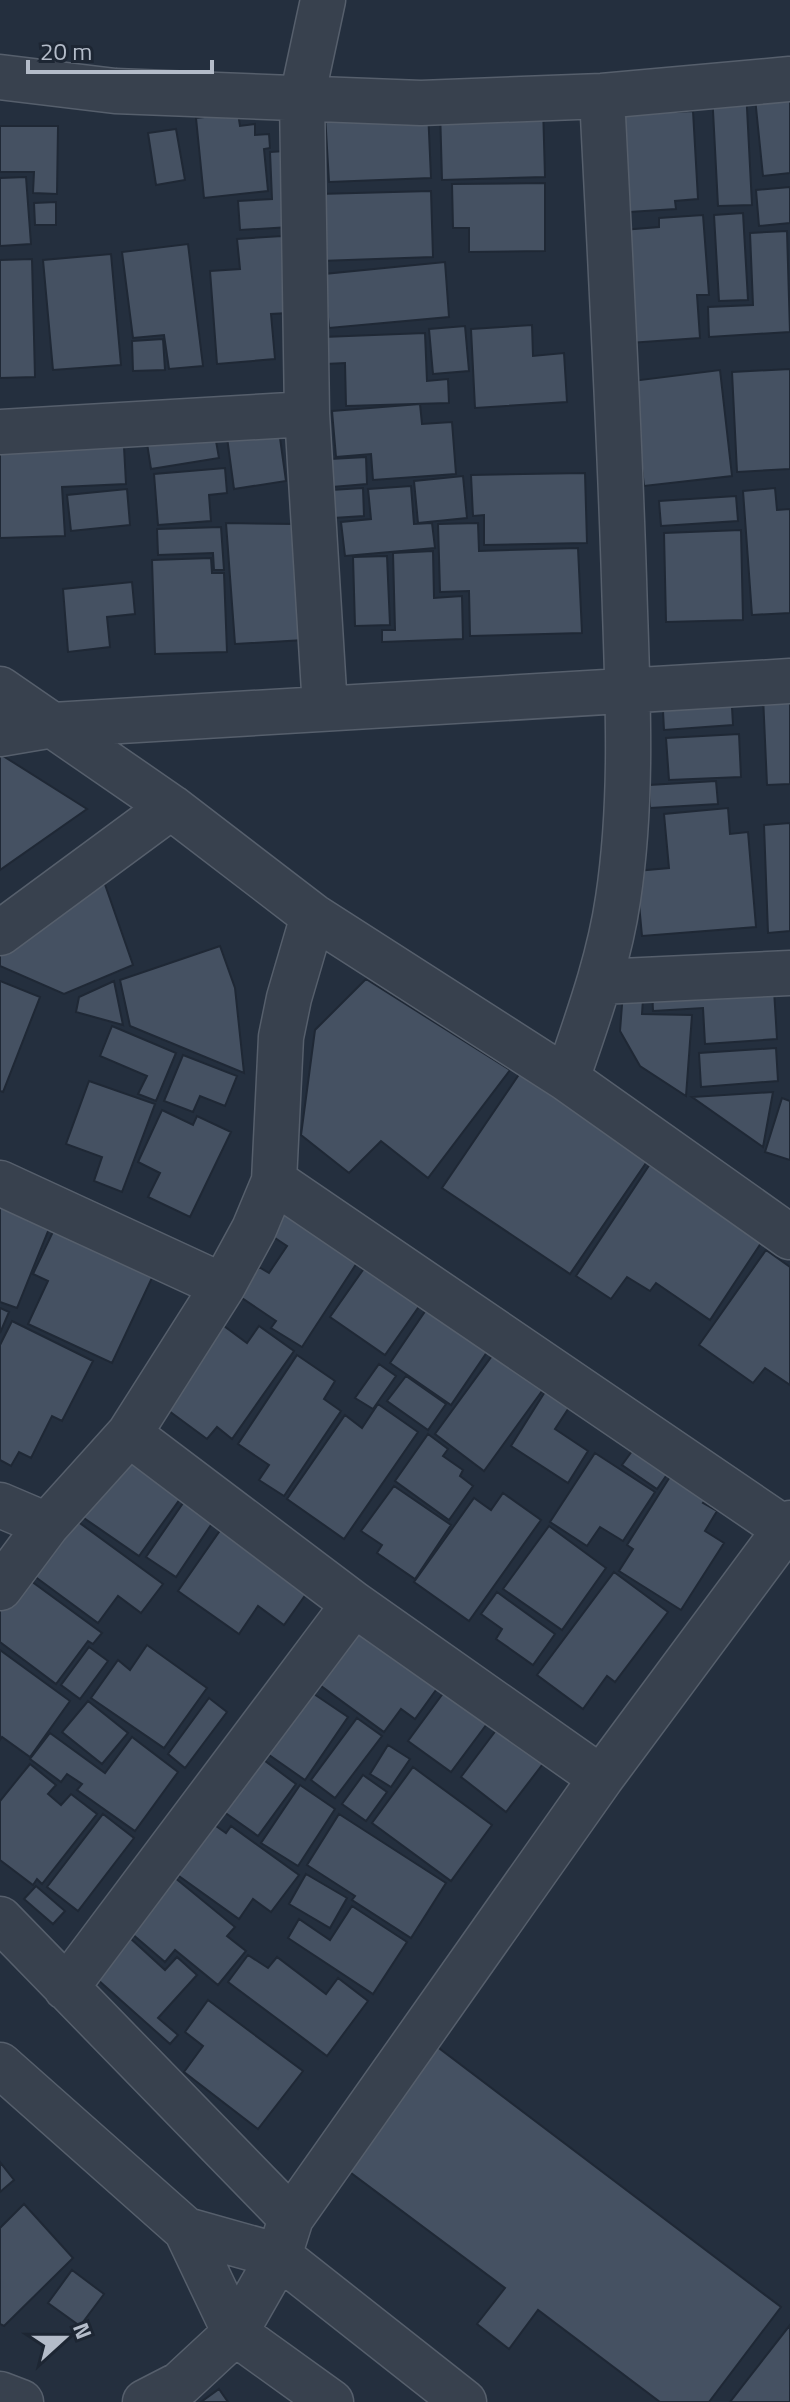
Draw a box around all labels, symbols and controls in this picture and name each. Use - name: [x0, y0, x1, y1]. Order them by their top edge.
- scale bar: [28, 24, 212, 74]
- text: 20 m: [40, 33, 92, 69]
- north arrow: [24, 2298, 104, 2378]
- text: N: [64, 2318, 101, 2344]

